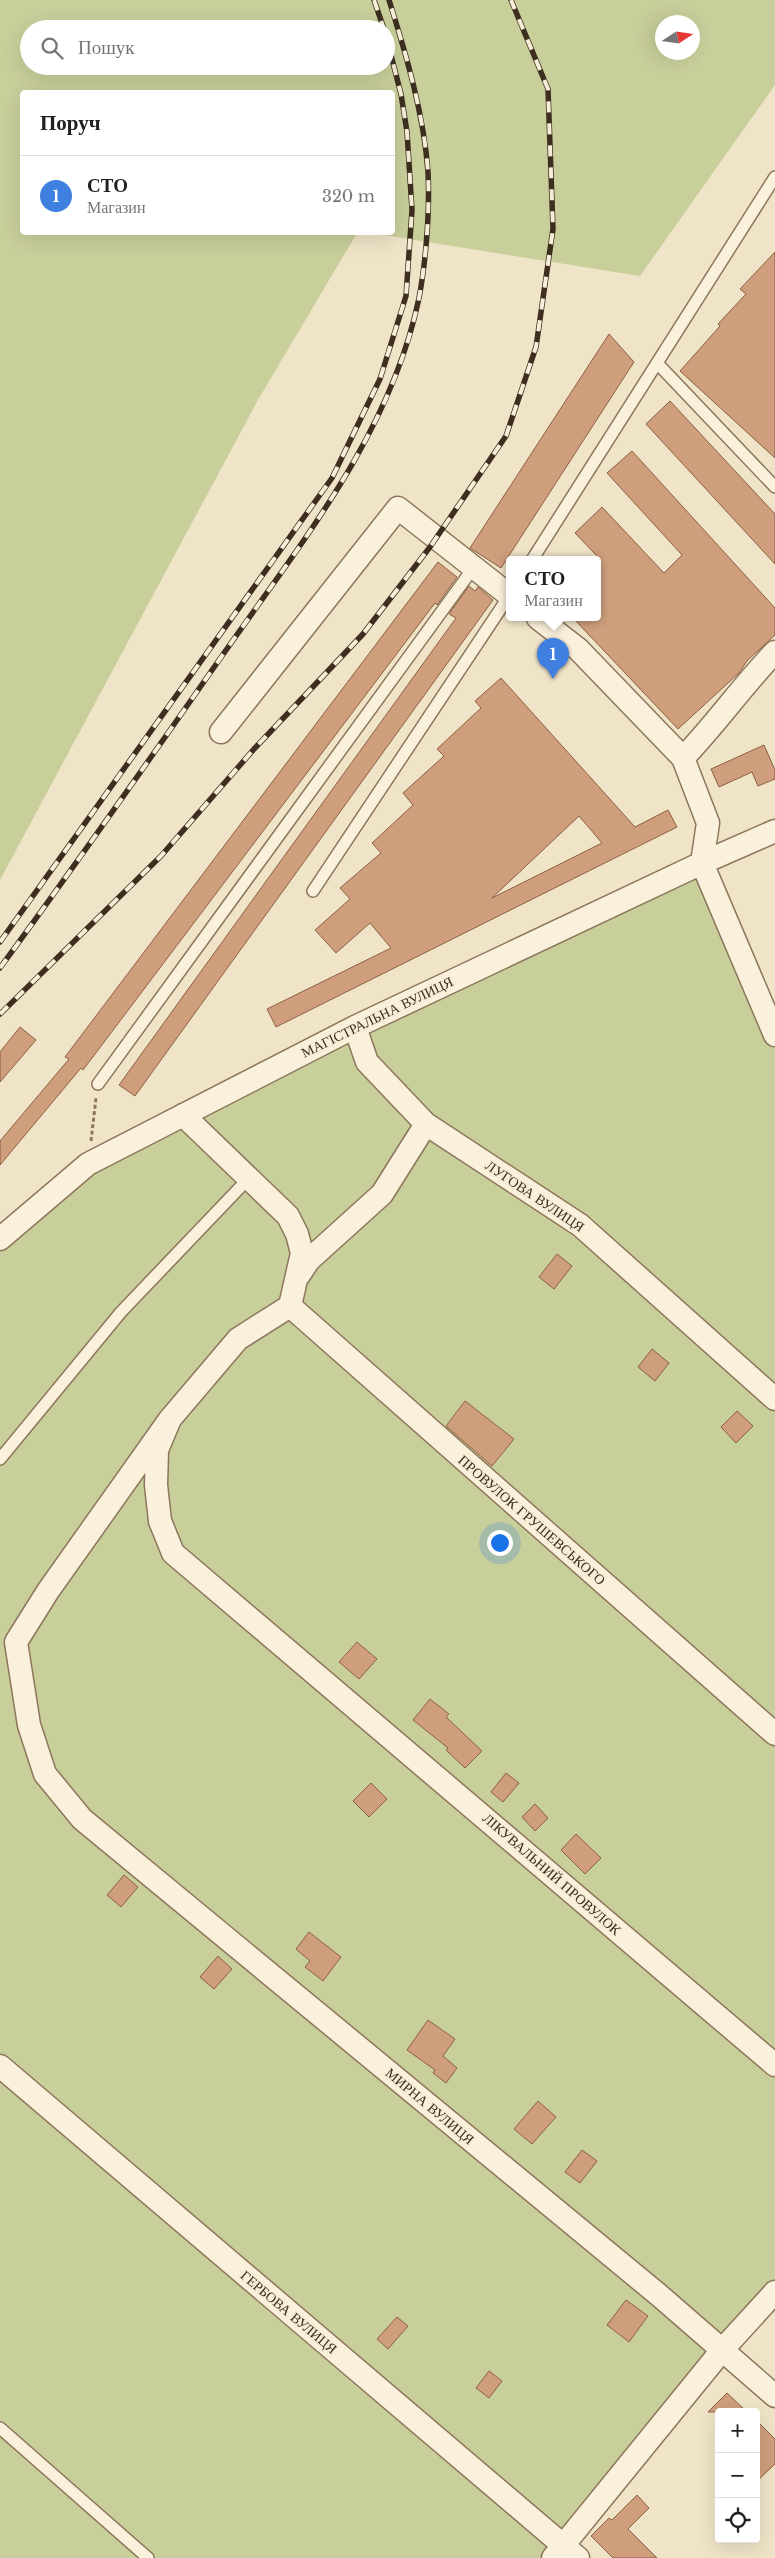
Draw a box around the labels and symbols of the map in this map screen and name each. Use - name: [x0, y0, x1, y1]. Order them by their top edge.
- north arrow: [655, 15, 700, 60]
- pin: 1: [537, 638, 569, 679]
- street label: МАГІСТРАЛЬНА ВУЛИЦЯ: [298, 972, 456, 1062]
- street label: ЛУГОВА ВУЛИЦЯ: [482, 1156, 588, 1236]
- street label: ПРОВУЛОК ГРУШЕВСЬКОГО: [455, 1451, 609, 1589]
- your location: [487, 1530, 513, 1556]
- street label: ЛІКУВАЛЬНИЙ ПРОВУЛОК: [479, 1809, 625, 1939]
- street label: МИРНА ВУЛИЦЯ: [382, 2064, 478, 2148]
- street label: ГЕРБОВА ВУЛИЦЯ: [237, 2266, 341, 2358]

